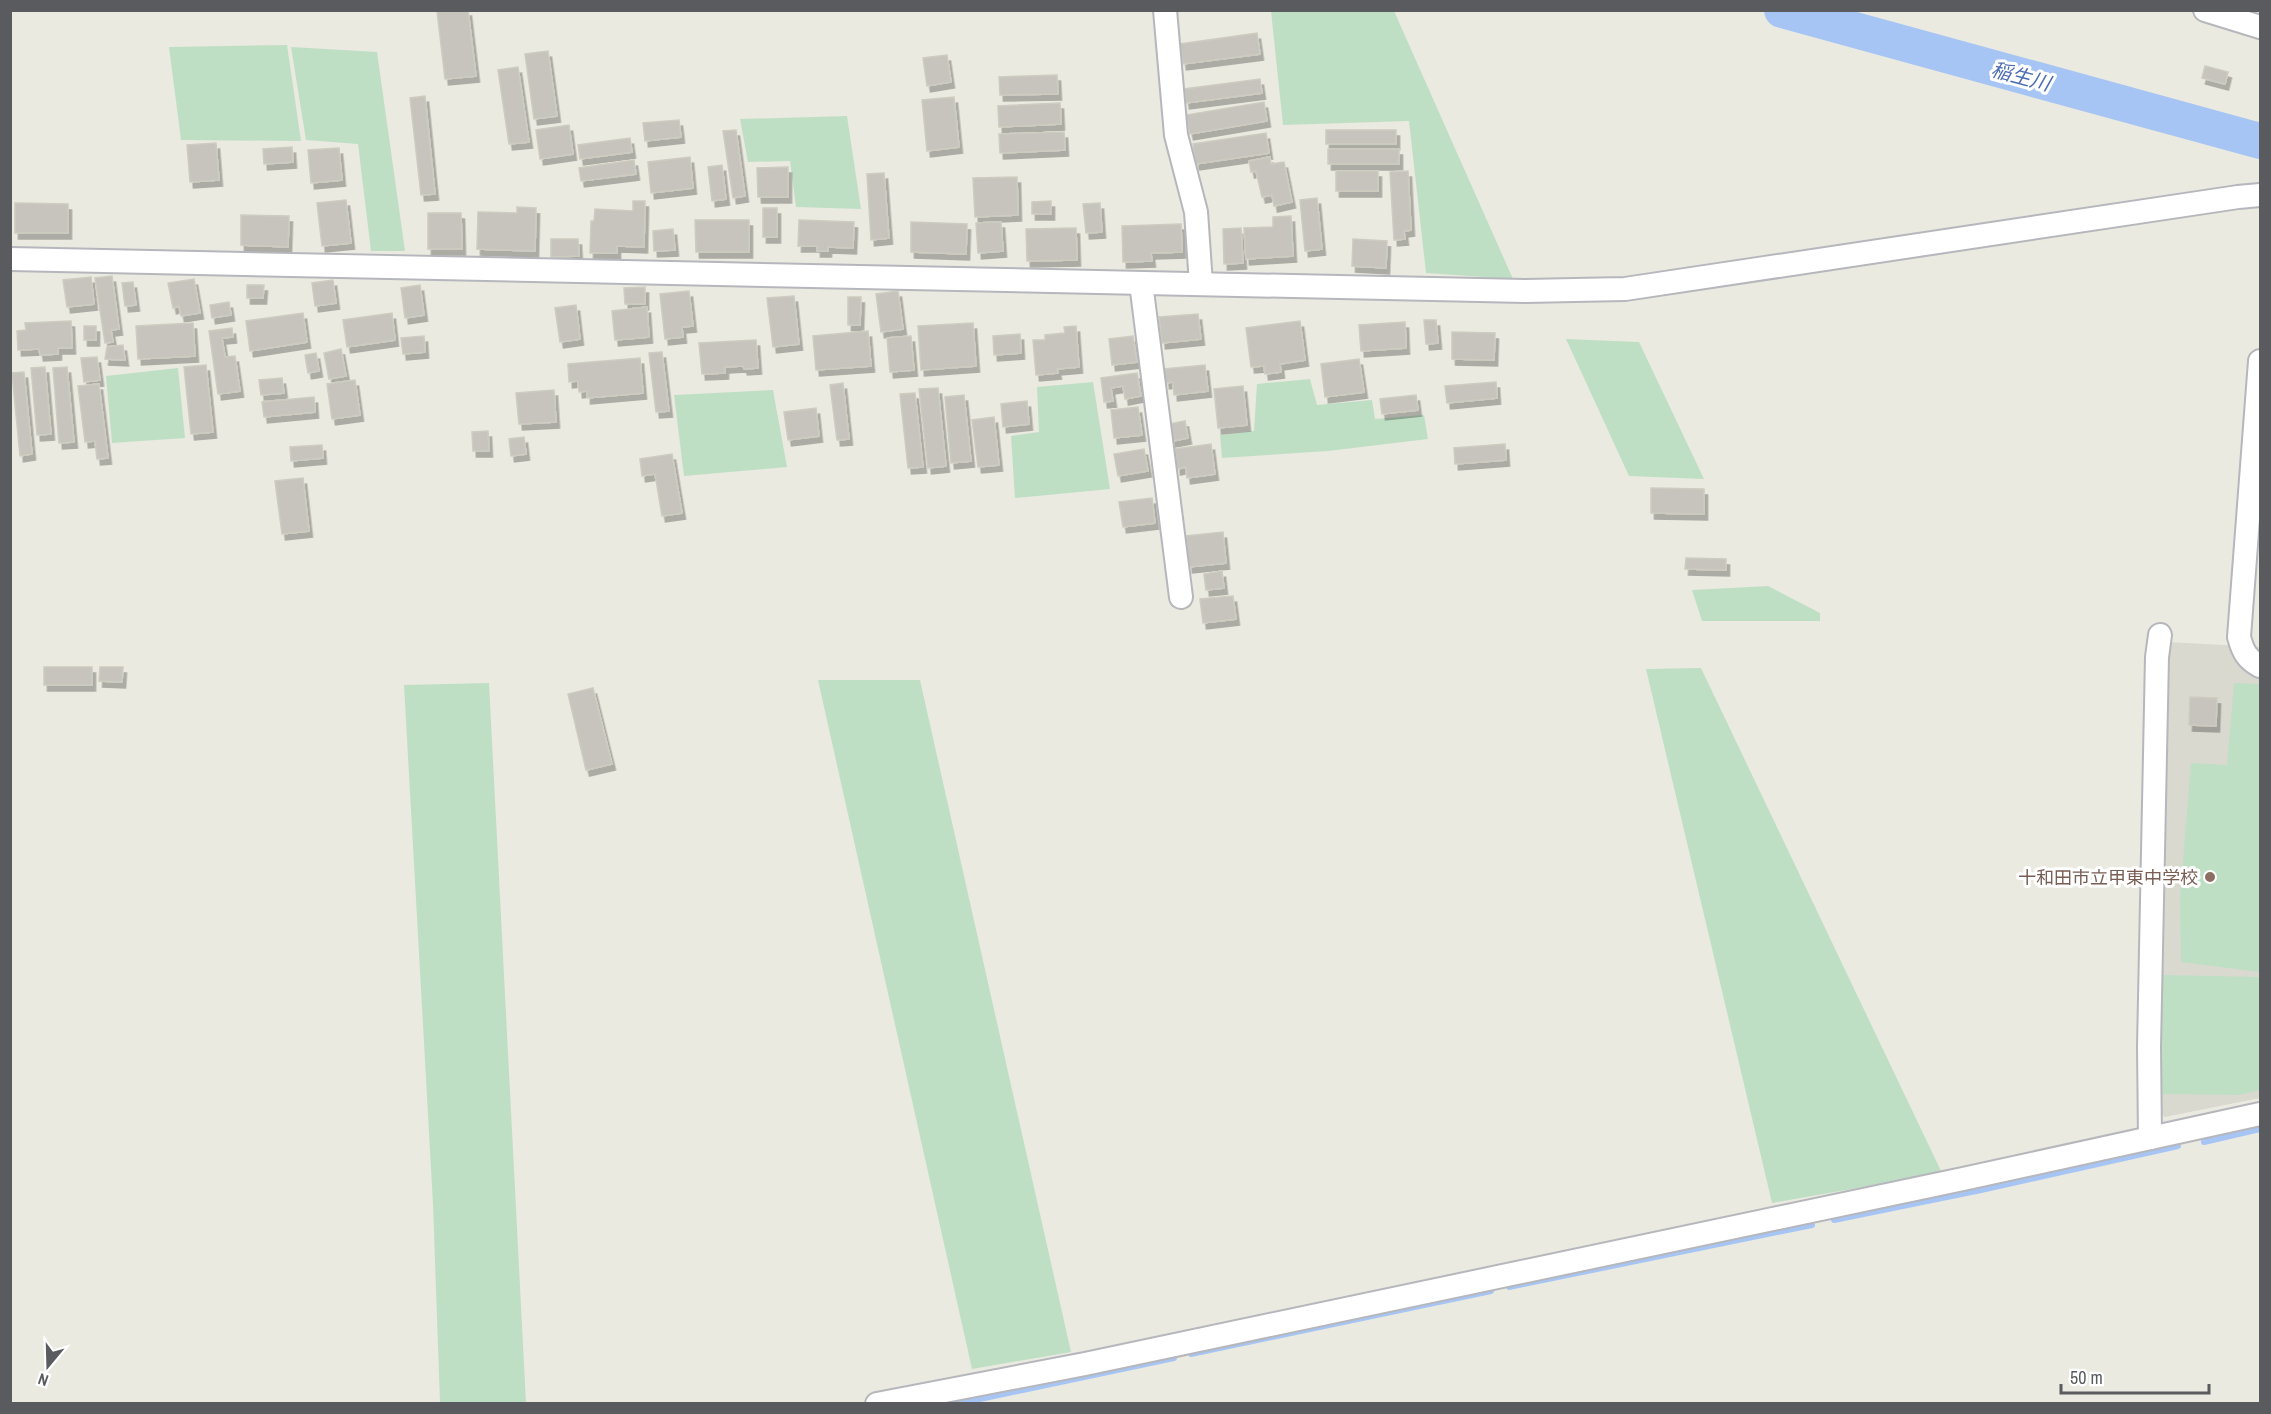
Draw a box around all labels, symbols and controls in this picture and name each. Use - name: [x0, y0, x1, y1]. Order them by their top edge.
- water label: 稲生川: [1989, 55, 2055, 97]
- place label: 十和田市立甲東中学校: [2018, 865, 2198, 890]
- marker: 十和田市立甲東中学校: [2203, 870, 2217, 884]
- north arrow: [18, 1336, 78, 1396]
- scale bar: [2061, 1357, 2210, 1395]
- text: 50 m: [2070, 1365, 2103, 1390]
- text: N: [35, 1368, 51, 1392]

